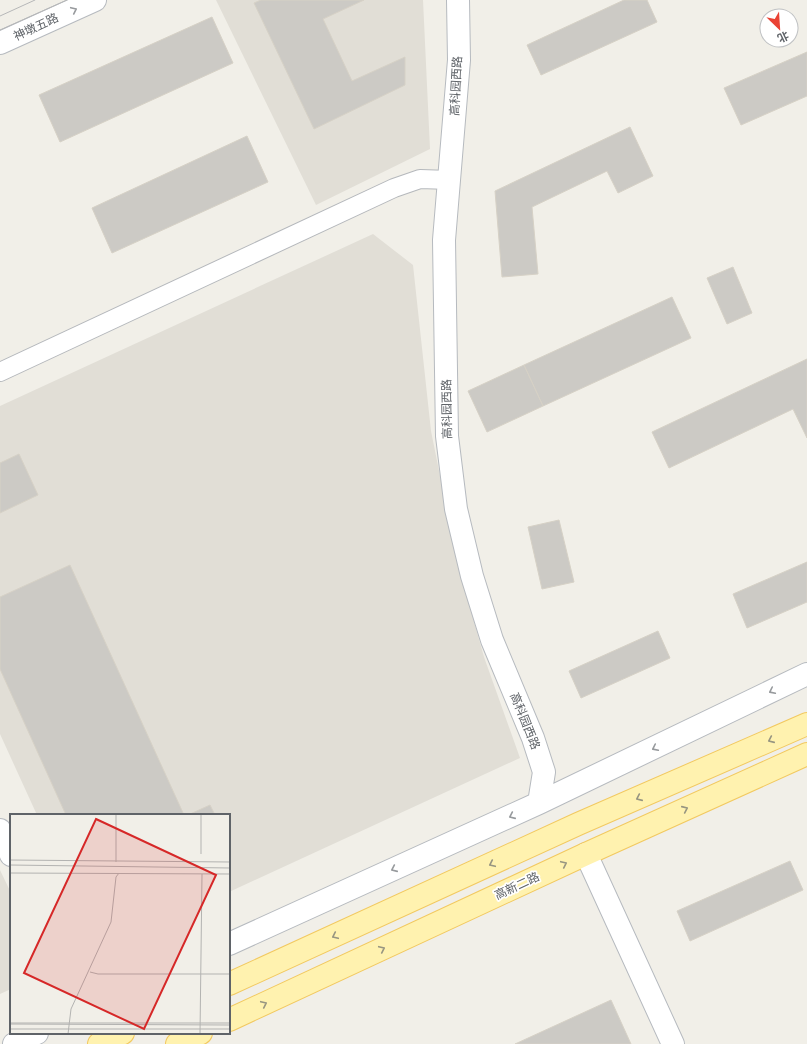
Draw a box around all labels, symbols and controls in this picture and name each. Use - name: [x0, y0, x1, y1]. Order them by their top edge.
- one-way arrow: [69, 7, 77, 15]
- north arrow: [759, 8, 799, 48]
- street label: 神墩五路: [11, 11, 61, 43]
- text: 北: [775, 28, 791, 45]
- street label: 高科园西路: [447, 56, 465, 116]
- street label: 高科园西路: [439, 379, 455, 439]
- one-way arrow: [769, 686, 776, 694]
- street label: 高科园西路: [507, 691, 543, 751]
- one-way arrow: [768, 735, 775, 743]
- one-way arrow: [651, 743, 659, 751]
- one-way arrow: [636, 793, 643, 801]
- one-way arrow: [681, 806, 689, 814]
- one-way arrow: [509, 811, 516, 819]
- inset map: [10, 814, 230, 1034]
- one-way arrow: [488, 859, 496, 867]
- one-way arrow: [559, 861, 567, 869]
- one-way arrow: [390, 864, 398, 872]
- street label: 高新二路: [492, 870, 542, 902]
- one-way arrow: [332, 931, 340, 939]
- one-way arrow: [378, 946, 386, 954]
- one-way arrow: [261, 1000, 268, 1008]

